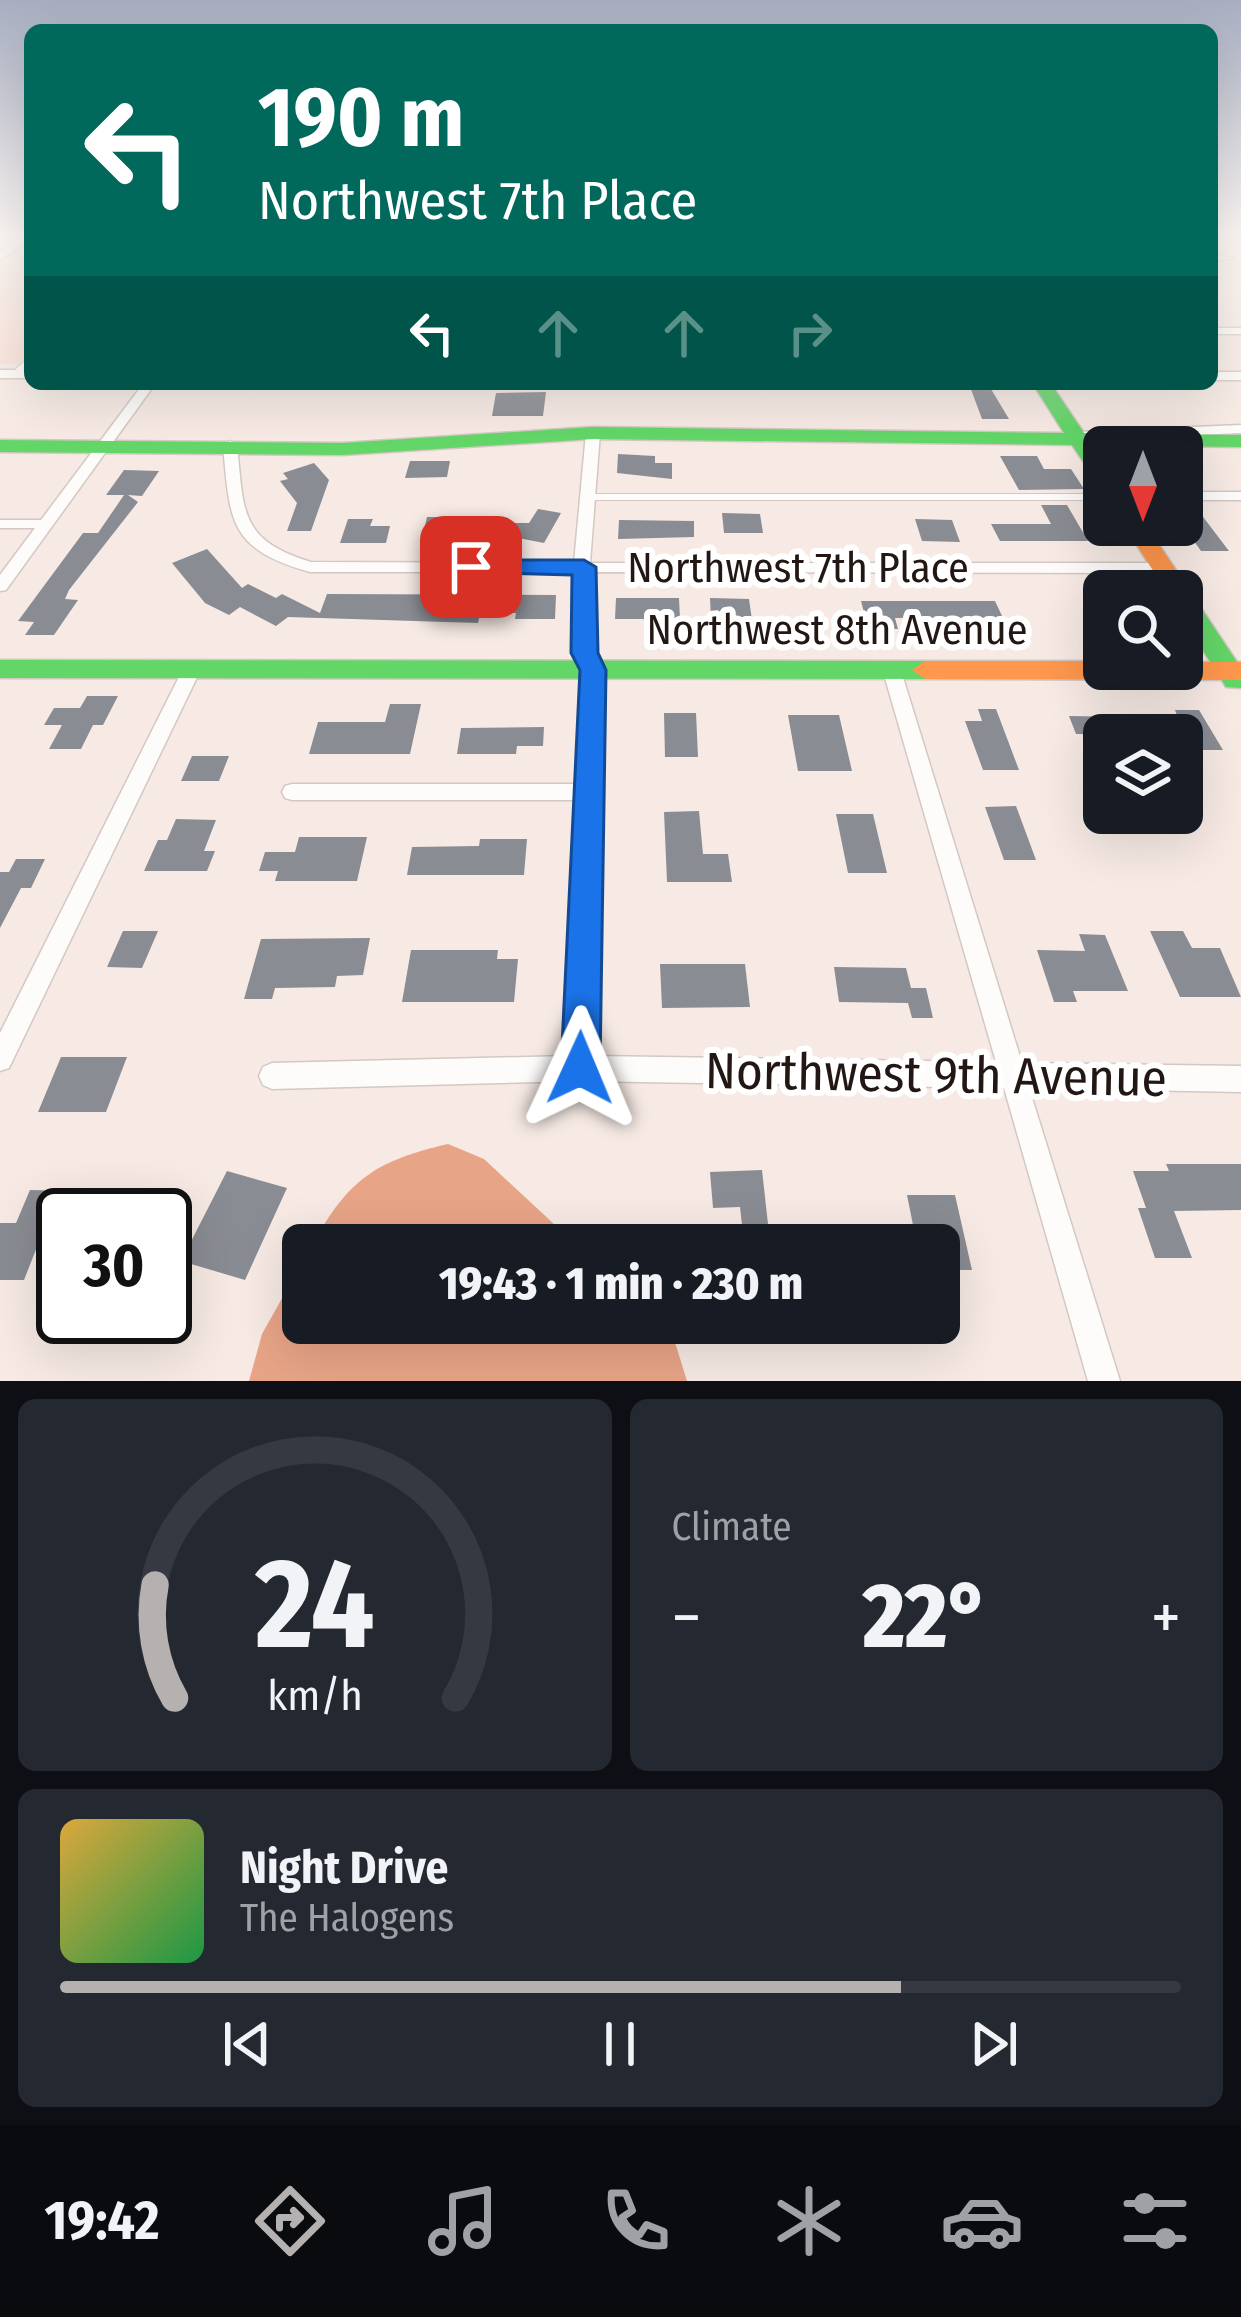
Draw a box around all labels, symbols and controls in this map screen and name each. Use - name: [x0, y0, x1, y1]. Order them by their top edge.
- text: 190 m: [258, 67, 464, 168]
- icon: left: [60, 72, 216, 228]
- text: Northwest 7th Place: [258, 169, 697, 233]
- icon: left: [399, 300, 465, 366]
- icon: ahead: [525, 300, 591, 366]
- icon: ahead: [651, 300, 717, 366]
- icon: right: [777, 300, 843, 366]
- north arrow: [1083, 426, 1203, 546]
- map controls: [1083, 426, 1203, 834]
- pin: [420, 516, 522, 618]
- icon: arrive: [438, 534, 504, 600]
- street label: Northwest 7th Place: [627, 543, 969, 593]
- button: search: [1083, 570, 1203, 690]
- street label: Northwest 8th Avenue: [647, 605, 1027, 655]
- button: layers: [1083, 714, 1203, 834]
- position arrow: [517, 1005, 643, 1131]
- street label: Northwest 9th Avenue: [705, 1040, 1167, 1110]
- speed limit sign: 30: [36, 1188, 192, 1344]
- text: 19:43 · 1 min · 230 m: [439, 1257, 803, 1311]
- text: Climate: [672, 1504, 792, 1550]
- text: 24: [254, 1530, 374, 1680]
- text: 22°: [863, 1563, 989, 1671]
- text: −: [672, 1578, 701, 1657]
- text: +: [1151, 1578, 1181, 1657]
- text: km/h: [267, 1670, 363, 1721]
- text: Night Drive: [240, 1841, 448, 1895]
- text: The Halogens: [240, 1895, 454, 1941]
- icon: previous: [214, 2011, 280, 2077]
- icon: pause: [587, 2011, 653, 2077]
- icon: next: [961, 2011, 1027, 2077]
- icon: directions: [248, 2179, 332, 2263]
- icon: music: [421, 2179, 505, 2263]
- icon: phone: [594, 2179, 678, 2263]
- icon: climate: [767, 2179, 851, 2263]
- icon: car: [940, 2179, 1024, 2263]
- icon: filters: [1113, 2179, 1197, 2263]
- text: 19:42: [44, 2189, 159, 2253]

